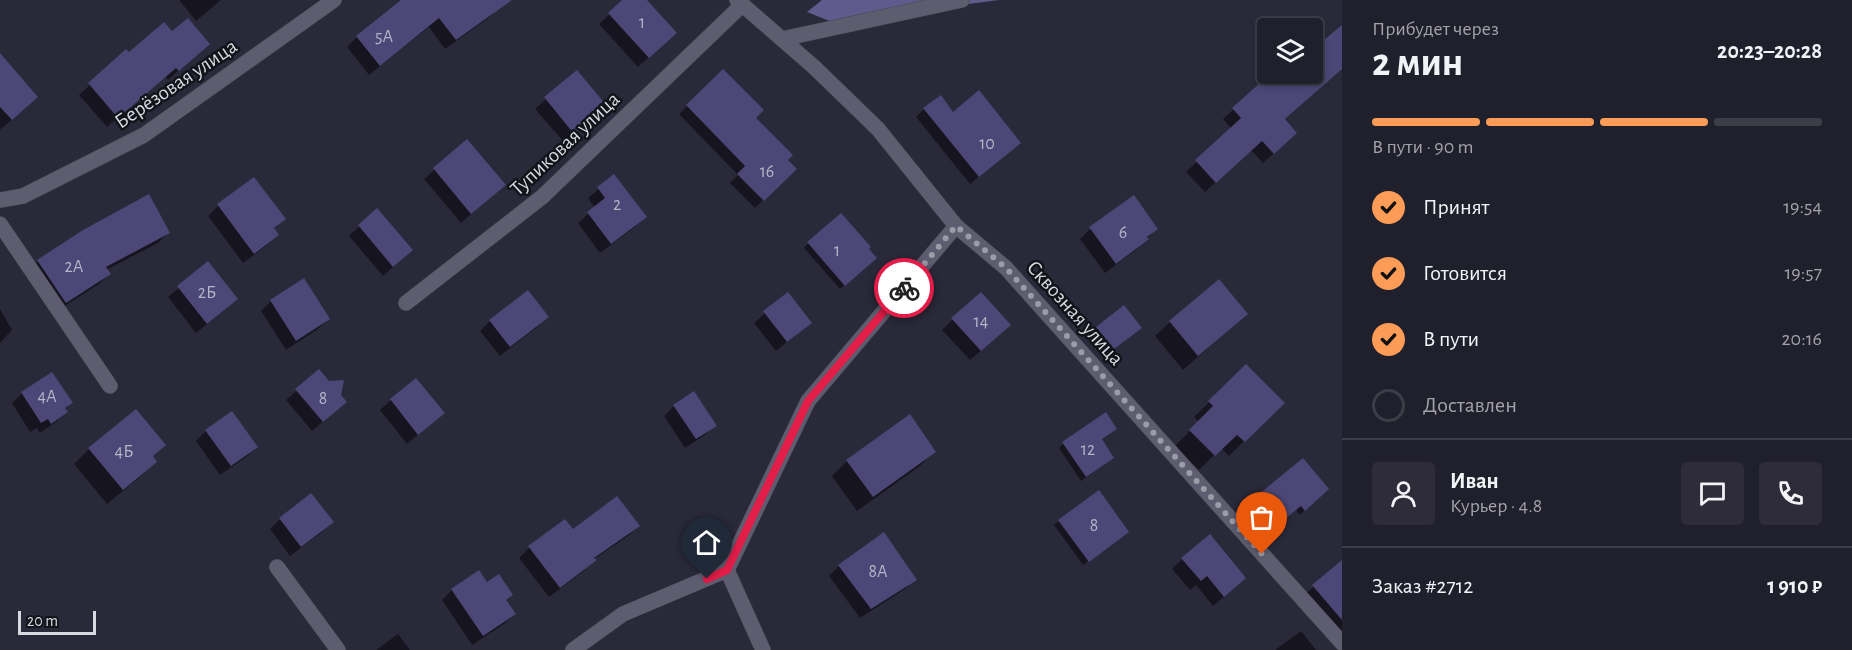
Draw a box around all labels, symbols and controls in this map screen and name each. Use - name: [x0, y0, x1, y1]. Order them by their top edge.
- house number: 1: [639, 14, 645, 32]
- map controls: [1257, 18, 1323, 84]
- button: layers: [1257, 18, 1323, 84]
- text: Прибудет через: [1372, 19, 1499, 39]
- house number: 5А: [375, 28, 393, 46]
- street label: Берёзовая улица: [111, 35, 241, 133]
- text: 20:23–20:28: [1717, 40, 1822, 62]
- text: 2 мин: [1372, 44, 1463, 83]
- street label: Тупиковая улица: [506, 88, 624, 200]
- house number: 10: [979, 135, 995, 153]
- text: В пути · 90 m: [1372, 137, 1474, 157]
- house number: 16: [760, 163, 774, 181]
- icon: check: [1372, 191, 1405, 224]
- house number: 2: [613, 196, 621, 214]
- text: Принят: [1423, 196, 1489, 218]
- text: 19:54: [1783, 197, 1822, 217]
- house number: 6: [1119, 224, 1127, 242]
- house number: 1: [834, 242, 840, 260]
- street label: Сквозная улица: [1023, 257, 1128, 370]
- icon: check: [1372, 257, 1405, 290]
- house number: 2А: [65, 258, 84, 276]
- courier: [874, 258, 934, 318]
- text: Готовится: [1423, 262, 1507, 284]
- text: 19:57: [1784, 263, 1822, 283]
- icon: bike: [888, 272, 921, 305]
- house number: 2Б: [198, 284, 216, 302]
- house number: 14: [974, 313, 989, 331]
- icon: check: [1372, 323, 1405, 356]
- text: В пути: [1423, 328, 1479, 350]
- text: 20:16: [1781, 329, 1822, 349]
- house number: 4А: [37, 388, 57, 406]
- house number: 8: [319, 390, 327, 408]
- text: Доставлен: [1423, 394, 1517, 416]
- house number: 12: [1081, 441, 1095, 459]
- house number: 4Б: [115, 443, 133, 461]
- button: person: [1372, 462, 1435, 525]
- button: chat: [1681, 462, 1744, 525]
- button: phone: [1759, 462, 1822, 525]
- text: Иван: [1450, 470, 1499, 492]
- pin: [1236, 492, 1287, 554]
- text: Курьер · 4.8: [1450, 496, 1542, 516]
- icon: bag: [1245, 501, 1278, 534]
- pin: [681, 517, 732, 579]
- house number: 8: [1090, 517, 1098, 535]
- icon: home: [690, 526, 723, 559]
- house number: 8А: [868, 563, 888, 581]
- text: Заказ #2712: [1372, 575, 1473, 597]
- text: 1 910 ₽: [1767, 575, 1822, 597]
- scale bar: [18, 608, 96, 636]
- text: 20 m: [27, 613, 58, 629]

